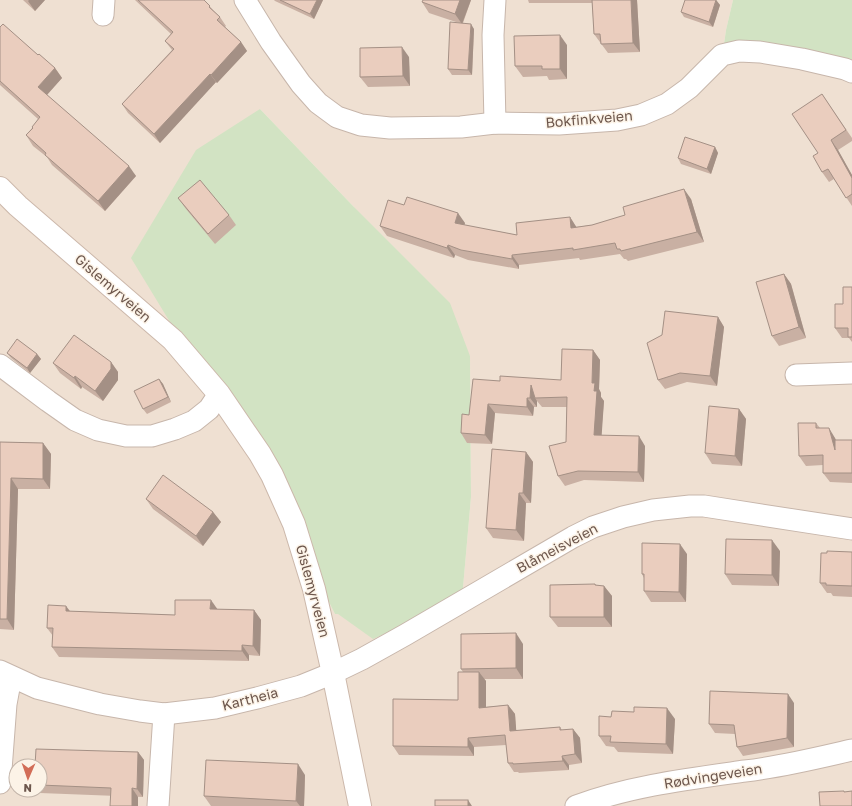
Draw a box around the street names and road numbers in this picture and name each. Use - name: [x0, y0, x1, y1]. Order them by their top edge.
- street label: Bokfinkveien: [545, 106, 633, 131]
- street label: Gislemyrveien: [72, 250, 155, 325]
- street label: Blåmeisveien: [513, 519, 600, 576]
- street label: Gislemyrveien: [293, 543, 334, 639]
- street label: Kartheia: [220, 683, 280, 714]
- street label: Rødvingeveien: [663, 759, 763, 792]

